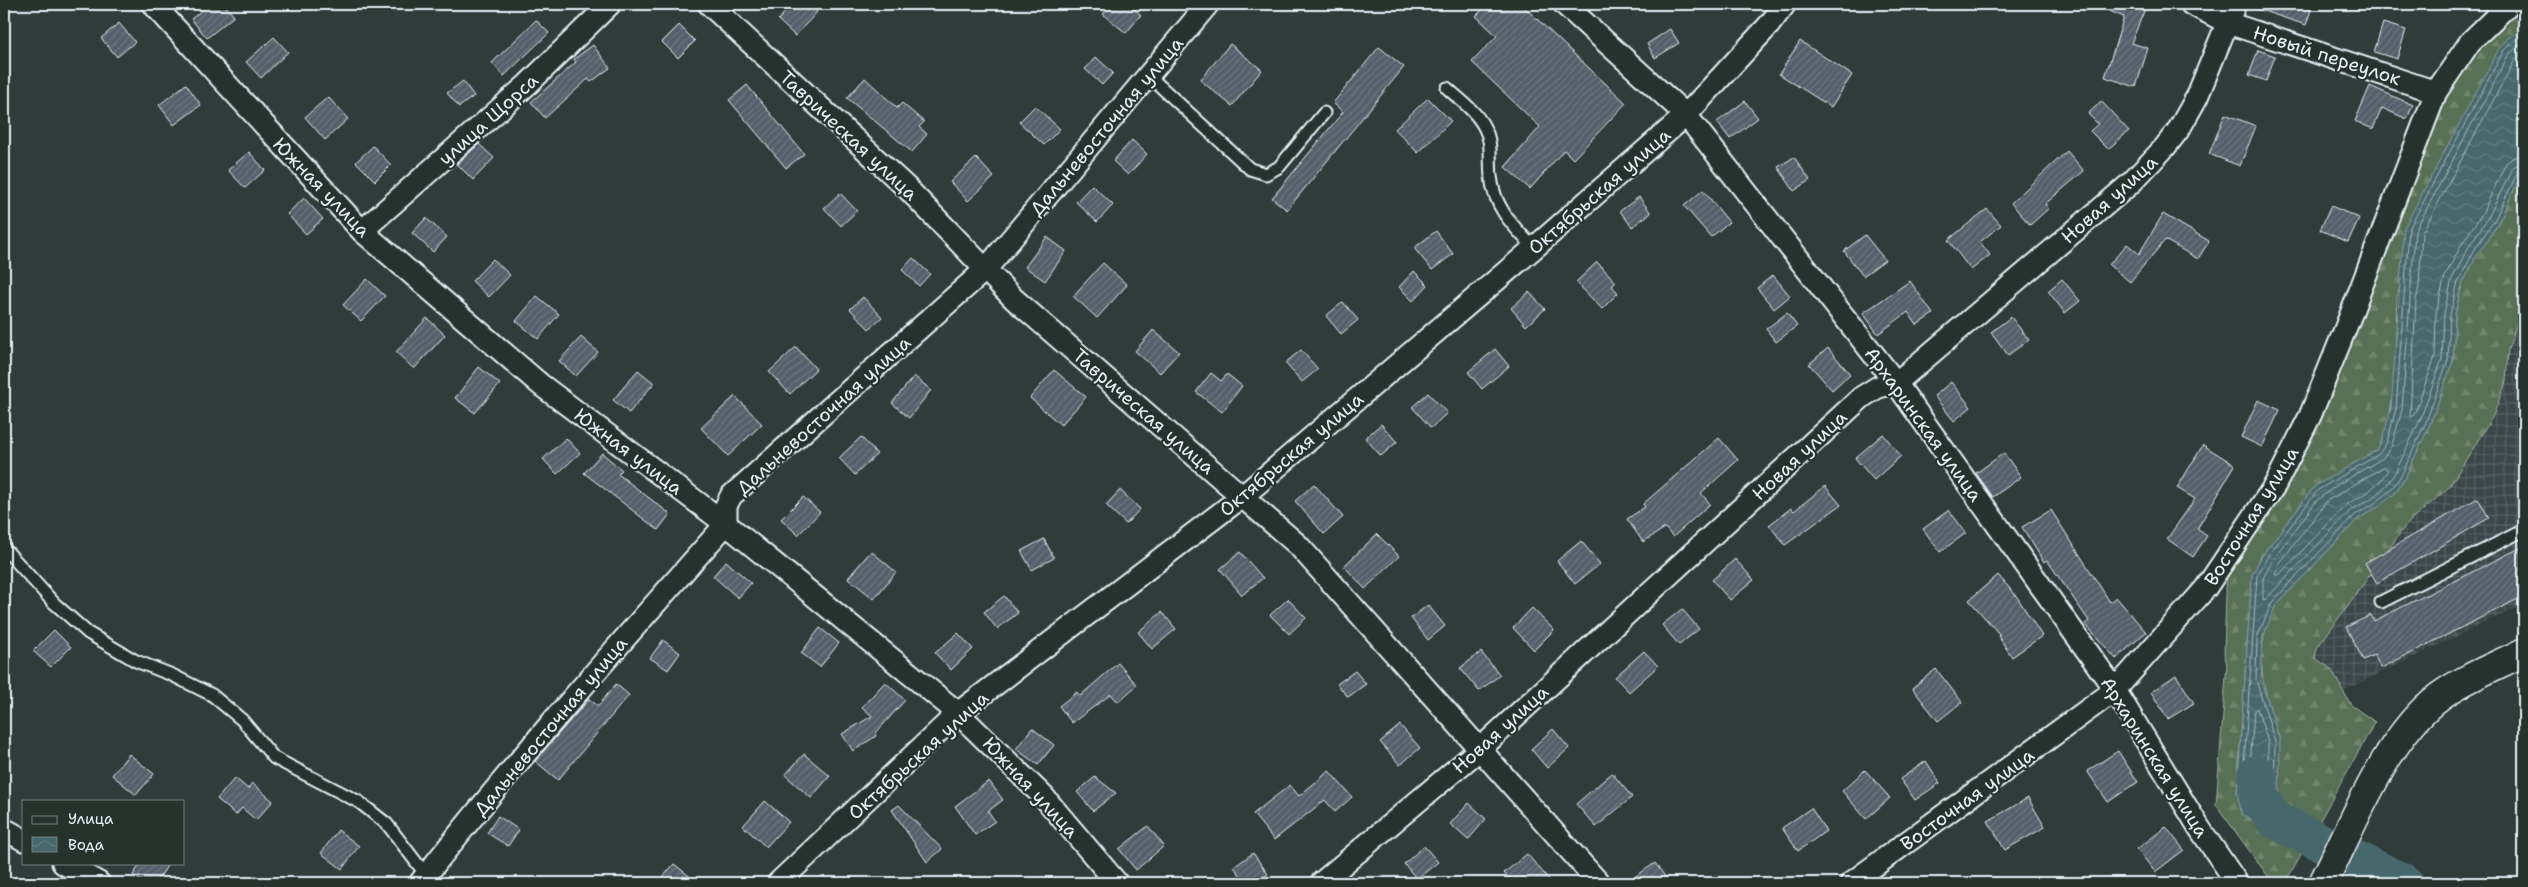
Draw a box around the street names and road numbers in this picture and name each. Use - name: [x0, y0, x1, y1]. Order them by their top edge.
- street label: Новый переулок: [2250, 20, 2404, 91]
- street label: Дальневосточная улица: [1024, 31, 1189, 221]
- street label: Таврическая улица: [774, 65, 923, 206]
- street label: улица Щорса: [433, 68, 544, 171]
- street label: Октябрьская улица: [1523, 123, 1676, 260]
- street label: Южная улица: [268, 132, 376, 243]
- street label: Новая улица: [2056, 149, 2163, 249]
- street label: Дальневосточная улица: [731, 330, 916, 501]
- street label: Архаринская улица: [1859, 342, 1988, 507]
- street label: Таврическая улица: [1068, 343, 1220, 480]
- street label: Октябрьская улица: [1214, 387, 1369, 522]
- street label: Южная улица: [570, 402, 688, 500]
- street label: Новая улица: [1746, 405, 1852, 506]
- street label: Восточная улица: [2199, 442, 2304, 591]
- street label: Дальневосточная улица: [468, 631, 633, 821]
- street label: Архаринская улица: [2095, 672, 2214, 843]
- street label: Новая улица: [1447, 679, 1554, 779]
- street label: Октябрьская улица: [843, 685, 994, 825]
- street label: Южная улица: [977, 731, 1084, 843]
- street label: Восточная улица: [1895, 742, 2039, 856]

